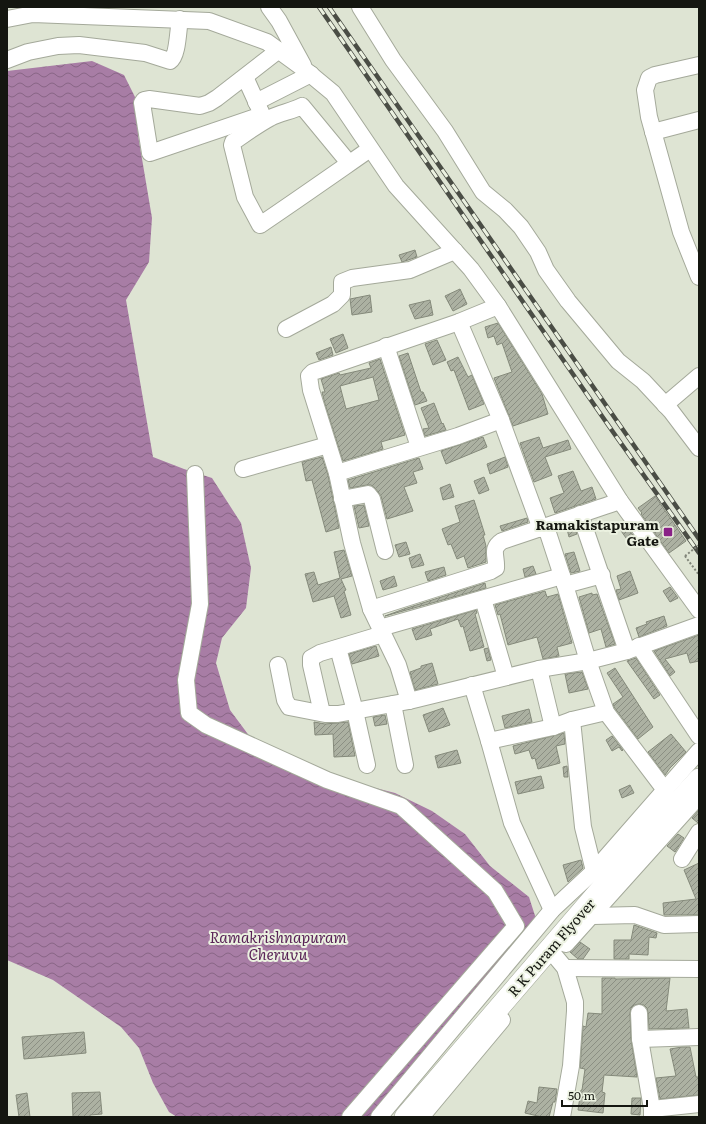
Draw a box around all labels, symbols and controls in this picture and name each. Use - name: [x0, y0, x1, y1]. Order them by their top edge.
- place label: Ramakistapuram Gate: [535, 514, 659, 550]
- marker: Ramakistapuram Gate: [662, 526, 674, 538]
- street label: R K Puram Flyover: [503, 893, 599, 1000]
- water label: Ramakrishnapuram Cheruvu: [209, 925, 347, 965]
- scale bar: [562, 1082, 647, 1108]
- text: 50 m: [568, 1086, 595, 1104]

